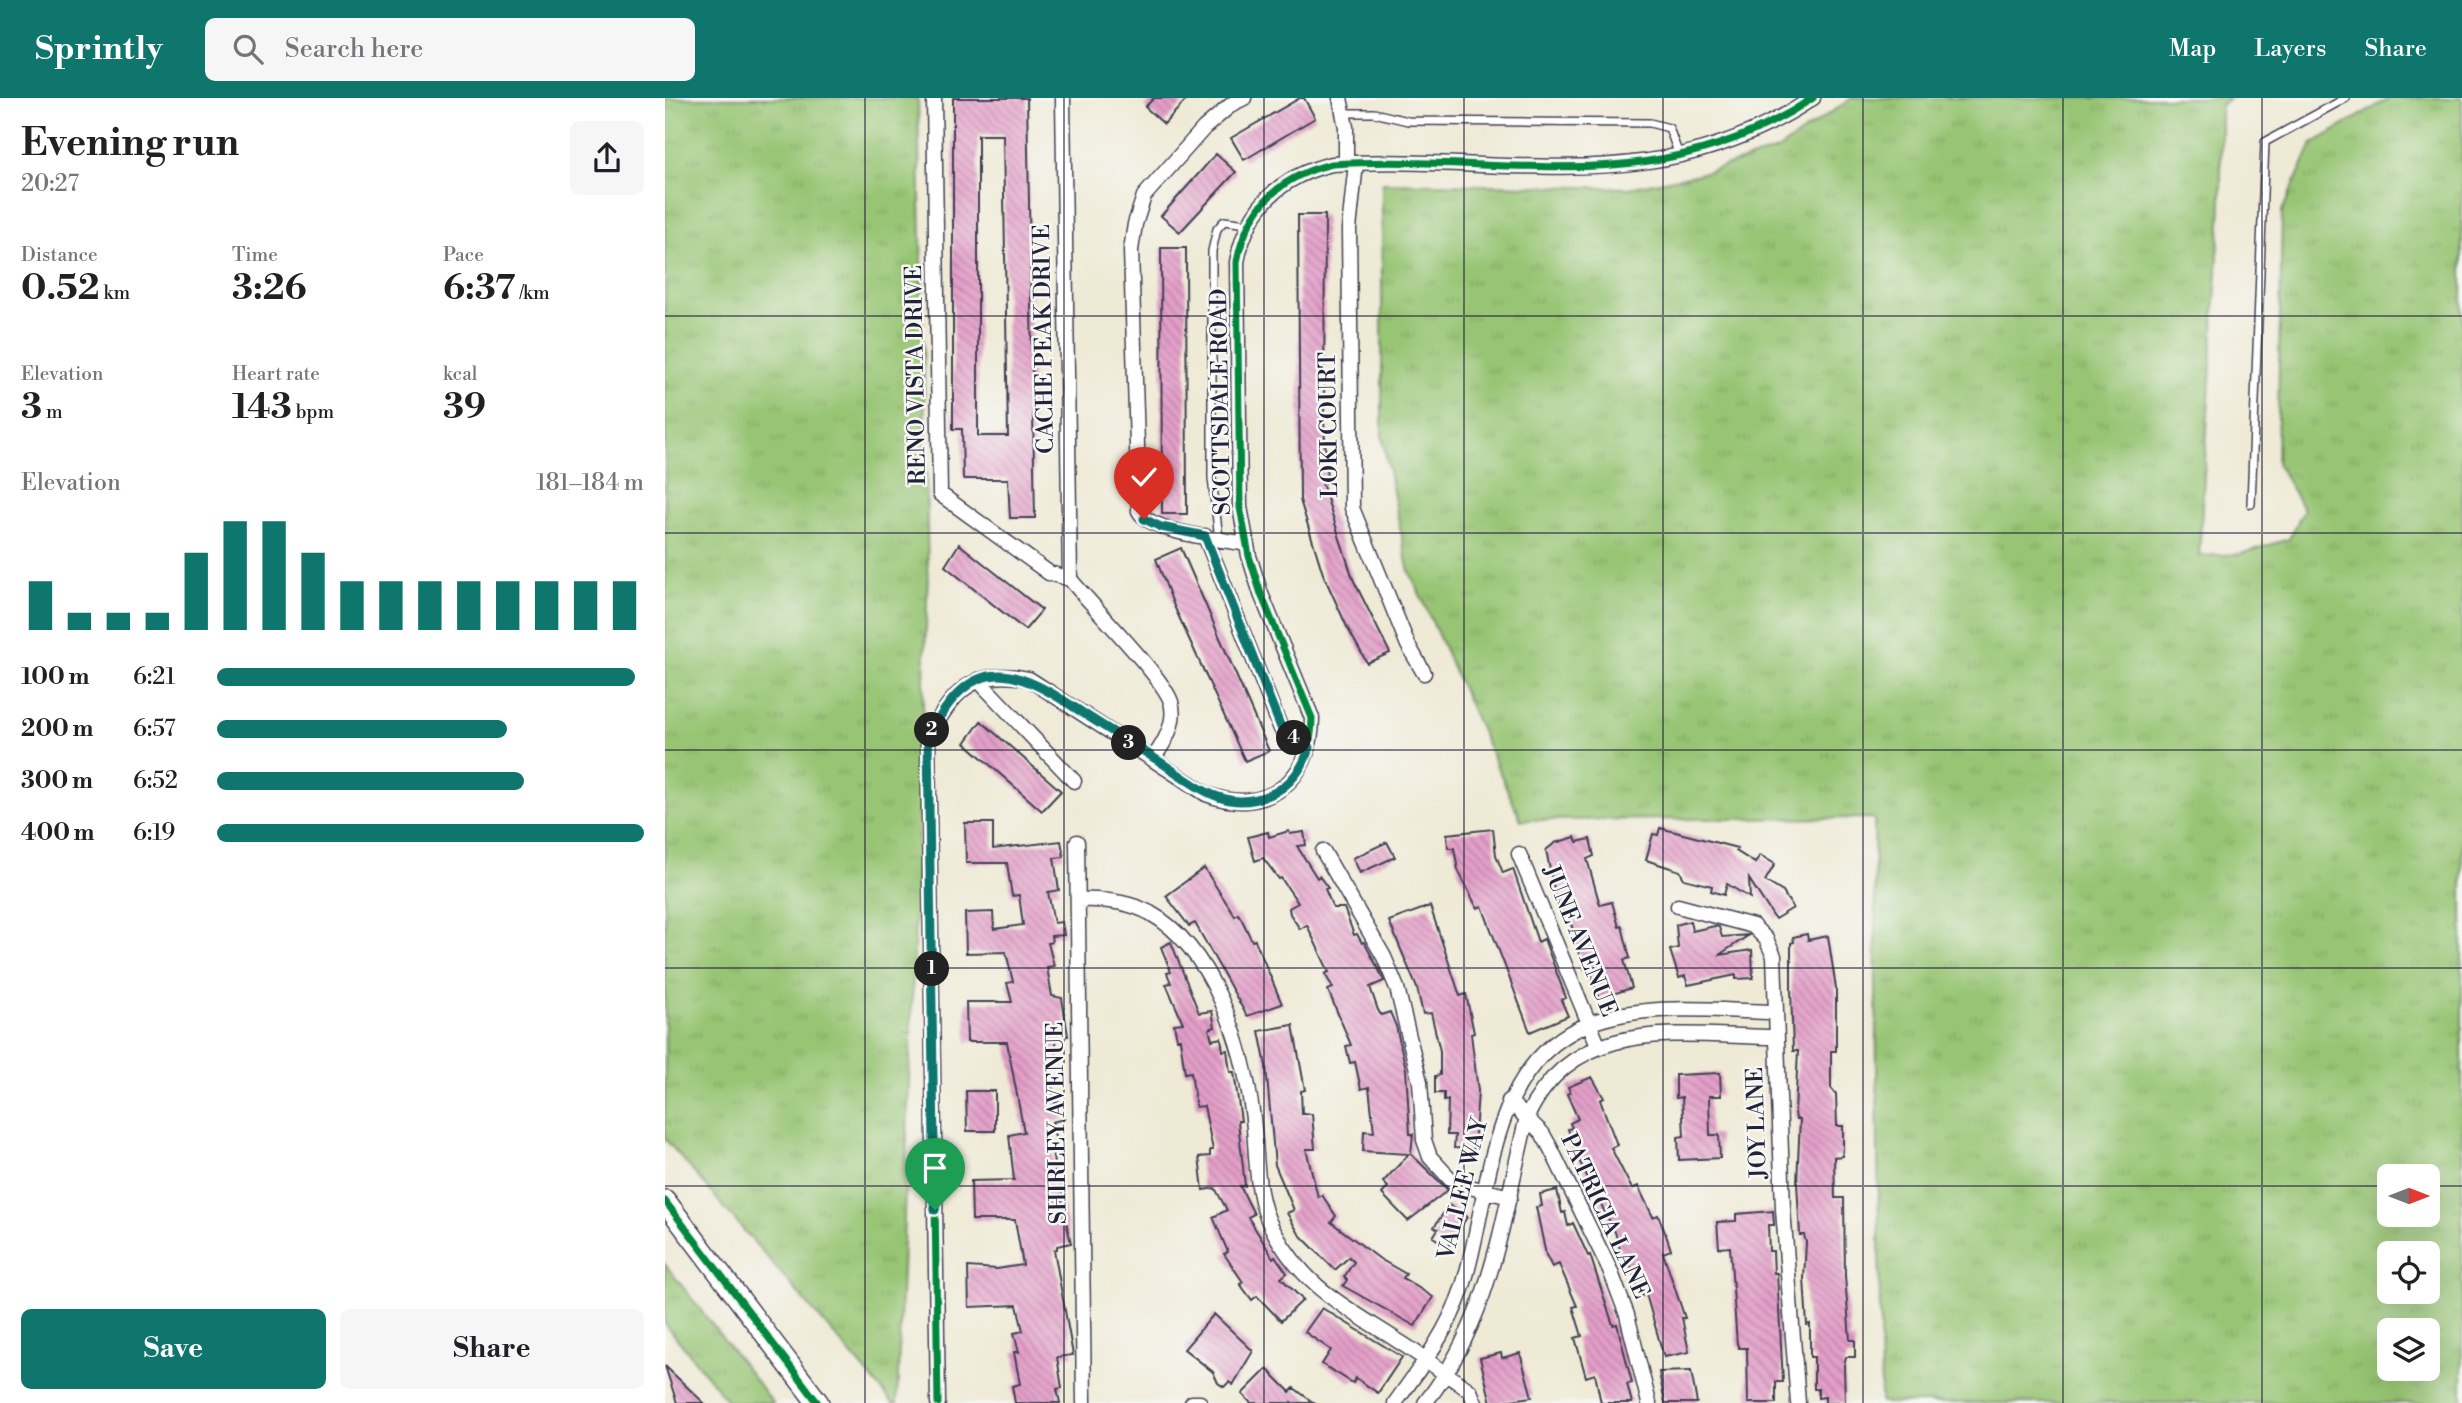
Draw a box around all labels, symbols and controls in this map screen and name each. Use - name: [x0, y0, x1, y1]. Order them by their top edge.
- search box: [205, 18, 695, 81]
- text: Sprintly: [35, 29, 163, 70]
- icon: search: [229, 30, 267, 68]
- text: Search here: [285, 33, 423, 65]
- text: Map: [2169, 34, 2216, 64]
- text: Layers: [2254, 34, 2326, 64]
- text: Share: [2364, 34, 2427, 64]
- text: Evening run: [21, 120, 239, 167]
- button: share: [570, 121, 644, 195]
- text: 20:27: [21, 170, 79, 198]
- street label: CACHE PEAK DRIVE: [1028, 224, 1060, 454]
- text: Distance: [21, 243, 98, 267]
- text: Time: [232, 243, 278, 267]
- text: Pace: [443, 243, 484, 267]
- street label: RENO VISTA DRIVE: [900, 265, 932, 485]
- text: 0.52: [21, 267, 100, 310]
- text: 3:26: [232, 267, 307, 310]
- text: 6:37: [443, 267, 516, 310]
- text: km: [100, 281, 130, 305]
- text: /km: [516, 281, 550, 305]
- street label: SCOTTSDALE ROAD: [1205, 288, 1237, 516]
- street label: LOKI COURT: [1314, 352, 1344, 498]
- text: Elevation: [21, 362, 103, 386]
- text: Heart rate: [232, 362, 320, 386]
- text: kcal: [443, 362, 477, 386]
- text: 3: [21, 386, 42, 429]
- text: 143: [232, 386, 292, 429]
- text: 39: [443, 386, 486, 429]
- text: m: [42, 400, 63, 424]
- text: bpm: [292, 400, 334, 424]
- pin: [1114, 447, 1174, 519]
- icon: check: [1125, 458, 1163, 496]
- text: Elevation: [21, 469, 121, 497]
- text: 181–184 m: [536, 469, 644, 497]
- text: 100 m: [21, 663, 89, 691]
- text: 6:21: [133, 663, 175, 691]
- pin: 2: [915, 712, 949, 748]
- text: 200 m: [21, 715, 93, 743]
- text: 6:57: [133, 715, 176, 743]
- text: 2: [926, 717, 937, 741]
- pin: 4: [1277, 720, 1311, 756]
- text: 4: [1287, 725, 1300, 749]
- pin: 3: [1112, 726, 1147, 760]
- text: 3: [1123, 730, 1134, 754]
- text: 300 m: [21, 767, 93, 795]
- text: 6:52: [133, 767, 178, 795]
- text: 400 m: [21, 819, 94, 847]
- text: 6:19: [133, 819, 175, 847]
- street label: JUNE AVENUE: [1537, 860, 1623, 1021]
- pin: 1: [915, 952, 949, 986]
- text: 1: [927, 956, 936, 980]
- street label: SHIRLEY AVENUE: [1041, 1021, 1073, 1225]
- street label: JOY LANE: [1741, 1067, 1773, 1180]
- street label: VALLEE WAY: [1432, 1113, 1495, 1264]
- street label: PATRICIA LANE: [1554, 1129, 1656, 1303]
- pin: [905, 1138, 965, 1210]
- icon: arrive: [916, 1149, 954, 1187]
- north arrow: [2377, 1164, 2439, 1227]
- map controls: [2377, 1164, 2440, 1381]
- button: locate: [2377, 1241, 2440, 1304]
- button: Save: [21, 1309, 326, 1389]
- button: Share: [340, 1309, 644, 1389]
- button: layers: [2377, 1318, 2440, 1381]

